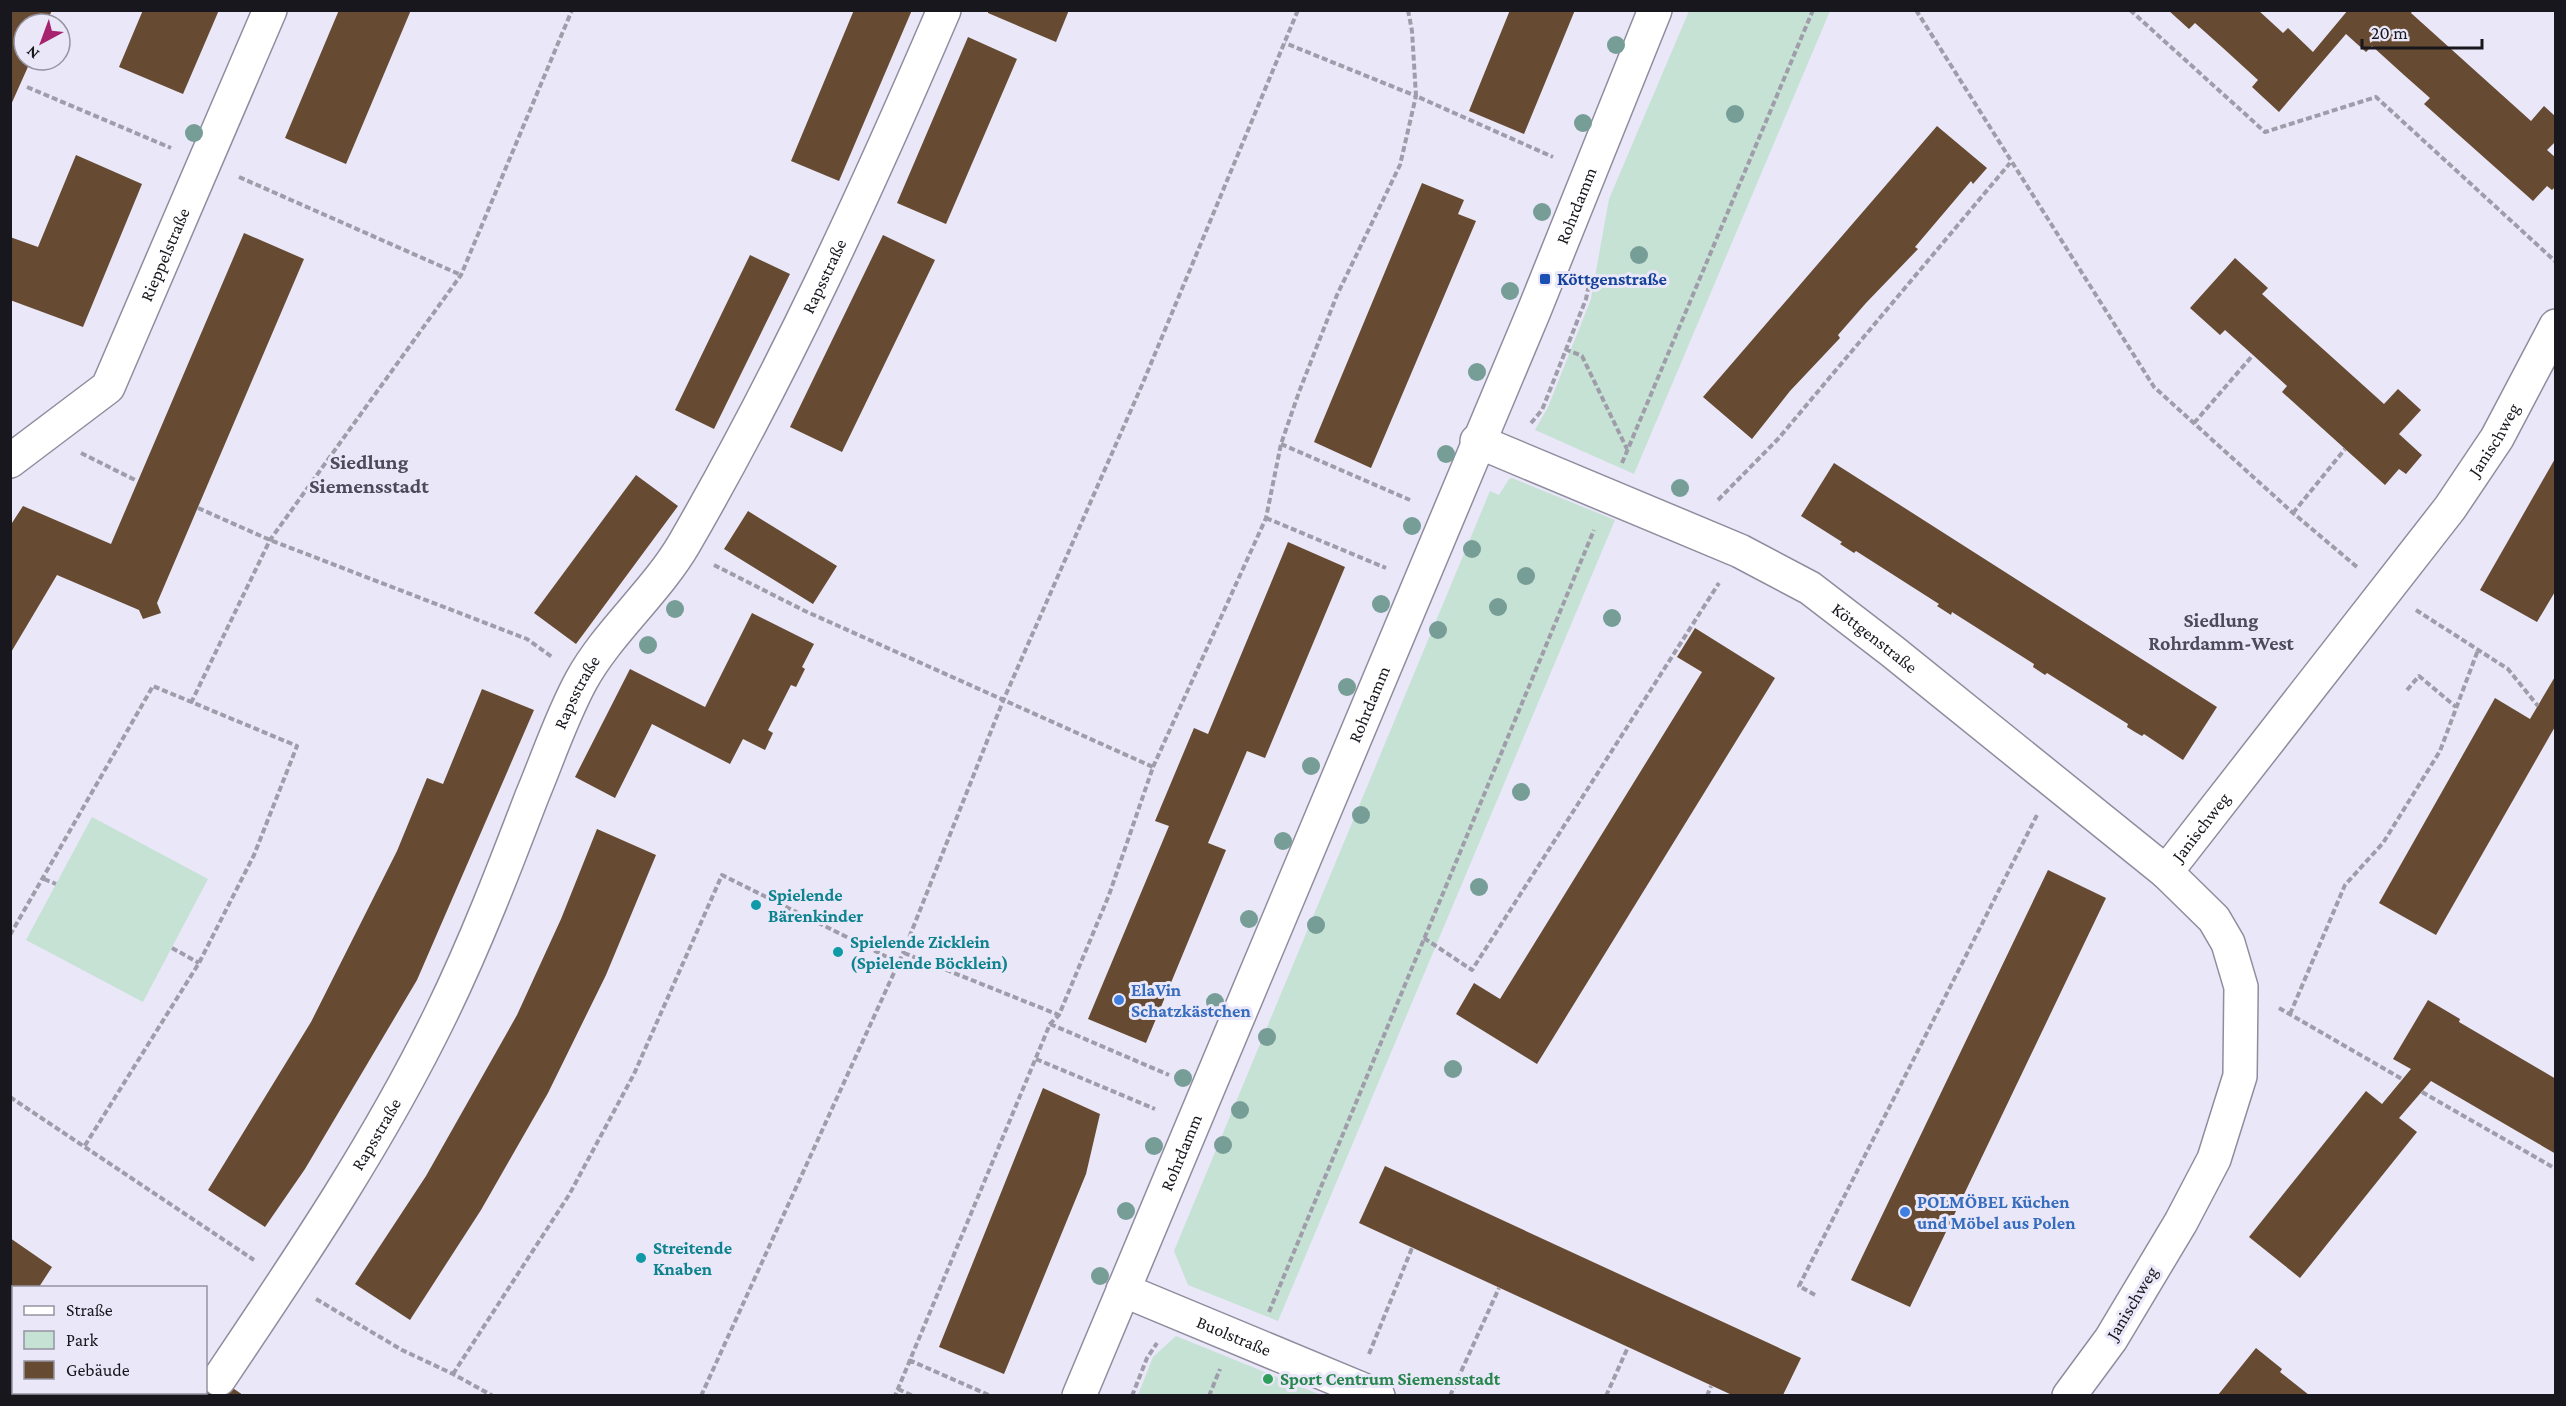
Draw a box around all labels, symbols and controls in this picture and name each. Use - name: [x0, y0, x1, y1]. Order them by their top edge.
- north arrow: [12, 12, 72, 72]
- scale bar: [2362, 12, 2482, 50]
- text: 20 m: [2371, 23, 2408, 43]
- text: N: [23, 43, 42, 63]
- street label: Rohrdamm: [1552, 164, 1601, 247]
- street label: Rieppelstraße: [136, 205, 194, 304]
- street label: Rapsstraße: [798, 236, 850, 317]
- place label: Köttgenstraße: [1557, 269, 1667, 289]
- marker: Köttgenstraße: [1538, 272, 1552, 286]
- street label: Janischweg: [2463, 400, 2524, 482]
- district label: Siedlung Siemensstadt: [309, 450, 429, 498]
- street label: Köttgenstraße: [1828, 599, 1921, 677]
- district label: Siedlung Rohrdamm-West: [2148, 609, 2295, 654]
- street label: Rapsstraße: [550, 651, 604, 732]
- street label: Rohrdamm: [1344, 663, 1394, 746]
- street label: Janischweg: [2167, 788, 2234, 867]
- place label: Spielende Bärenkinder: [768, 885, 864, 926]
- marker: Spielende Bärenkinder: [749, 898, 763, 912]
- place label: Spielende Zicklein (Spielende Böcklein): [850, 932, 1009, 974]
- marker: Spielende Zicklein (Spielende Böcklein): [831, 945, 845, 959]
- place label: ElaVin Schatzkästchen: [1131, 980, 1251, 1021]
- marker: ElaVin Schatzkästchen: [1112, 993, 1126, 1007]
- street label: Rapsstraße: [347, 1095, 405, 1174]
- street label: Rohrdamm: [1156, 1111, 1206, 1194]
- place label: POLMÖBEL Küchen und Möbel aus Polen: [1917, 1192, 2076, 1233]
- marker: POLMÖBEL Küchen und Möbel aus Polen: [1898, 1205, 1912, 1219]
- place label: Streitende Knaben: [653, 1238, 732, 1279]
- marker: Streitende Knaben: [634, 1251, 648, 1265]
- street label: Janischweg: [2101, 1263, 2162, 1345]
- legend: [12, 1286, 207, 1394]
- text: Straße: [66, 1300, 113, 1320]
- street label: Buolstraße: [1194, 1312, 1274, 1360]
- text: Park: [66, 1330, 98, 1350]
- text: Gebäude: [66, 1360, 130, 1380]
- place label: Sport Centrum Siemensstadt: [1280, 1369, 1501, 1389]
- marker: Sport Centrum Siemensstadt: [1261, 1372, 1275, 1386]

